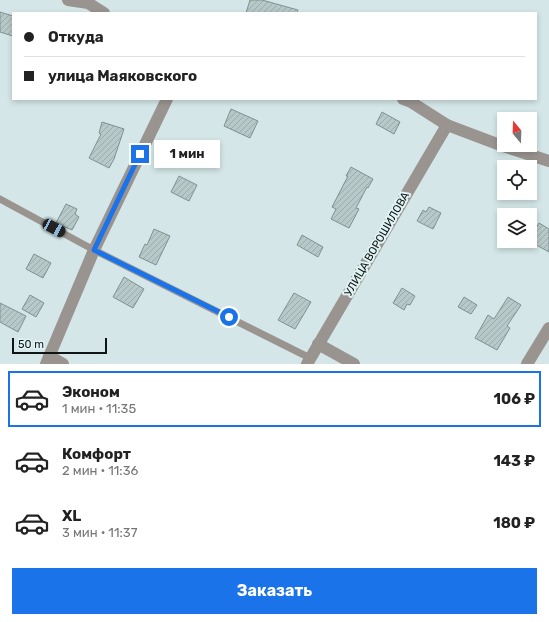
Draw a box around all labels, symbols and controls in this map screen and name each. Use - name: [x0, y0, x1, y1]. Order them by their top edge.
- text: Откуда: [48, 28, 104, 46]
- text: улица Маяковского: [48, 67, 197, 85]
- north arrow: [497, 112, 537, 152]
- map controls: [497, 112, 537, 248]
- callout: 1 мин: [154, 140, 220, 168]
- route end: [131, 145, 149, 163]
- text: 1 мин: [169, 146, 205, 161]
- button: locate: [497, 160, 537, 200]
- street label: УЛИЦА ВОРОШИЛОВА: [342, 189, 412, 298]
- button: layers: [497, 208, 537, 248]
- car: [41, 217, 67, 239]
- route start: [220, 308, 238, 326]
- scale bar: [12, 336, 107, 355]
- text: 50 m: [18, 338, 44, 351]
- icon: car: [14, 381, 50, 417]
- text: Эконом: [62, 383, 120, 401]
- text: 106 ₽: [494, 390, 535, 408]
- text: 1 мин · 11:35: [62, 401, 136, 416]
- icon: car: [14, 443, 50, 479]
- text: Комфорт: [62, 445, 131, 463]
- text: 143 ₽: [493, 452, 535, 470]
- text: 2 мин · 11:36: [62, 463, 138, 478]
- icon: car: [14, 505, 50, 541]
- text: XL: [62, 507, 81, 525]
- text: 180 ₽: [493, 514, 535, 532]
- text: 3 мин · 11:37: [62, 525, 137, 540]
- button: Заказать: [12, 568, 537, 614]

